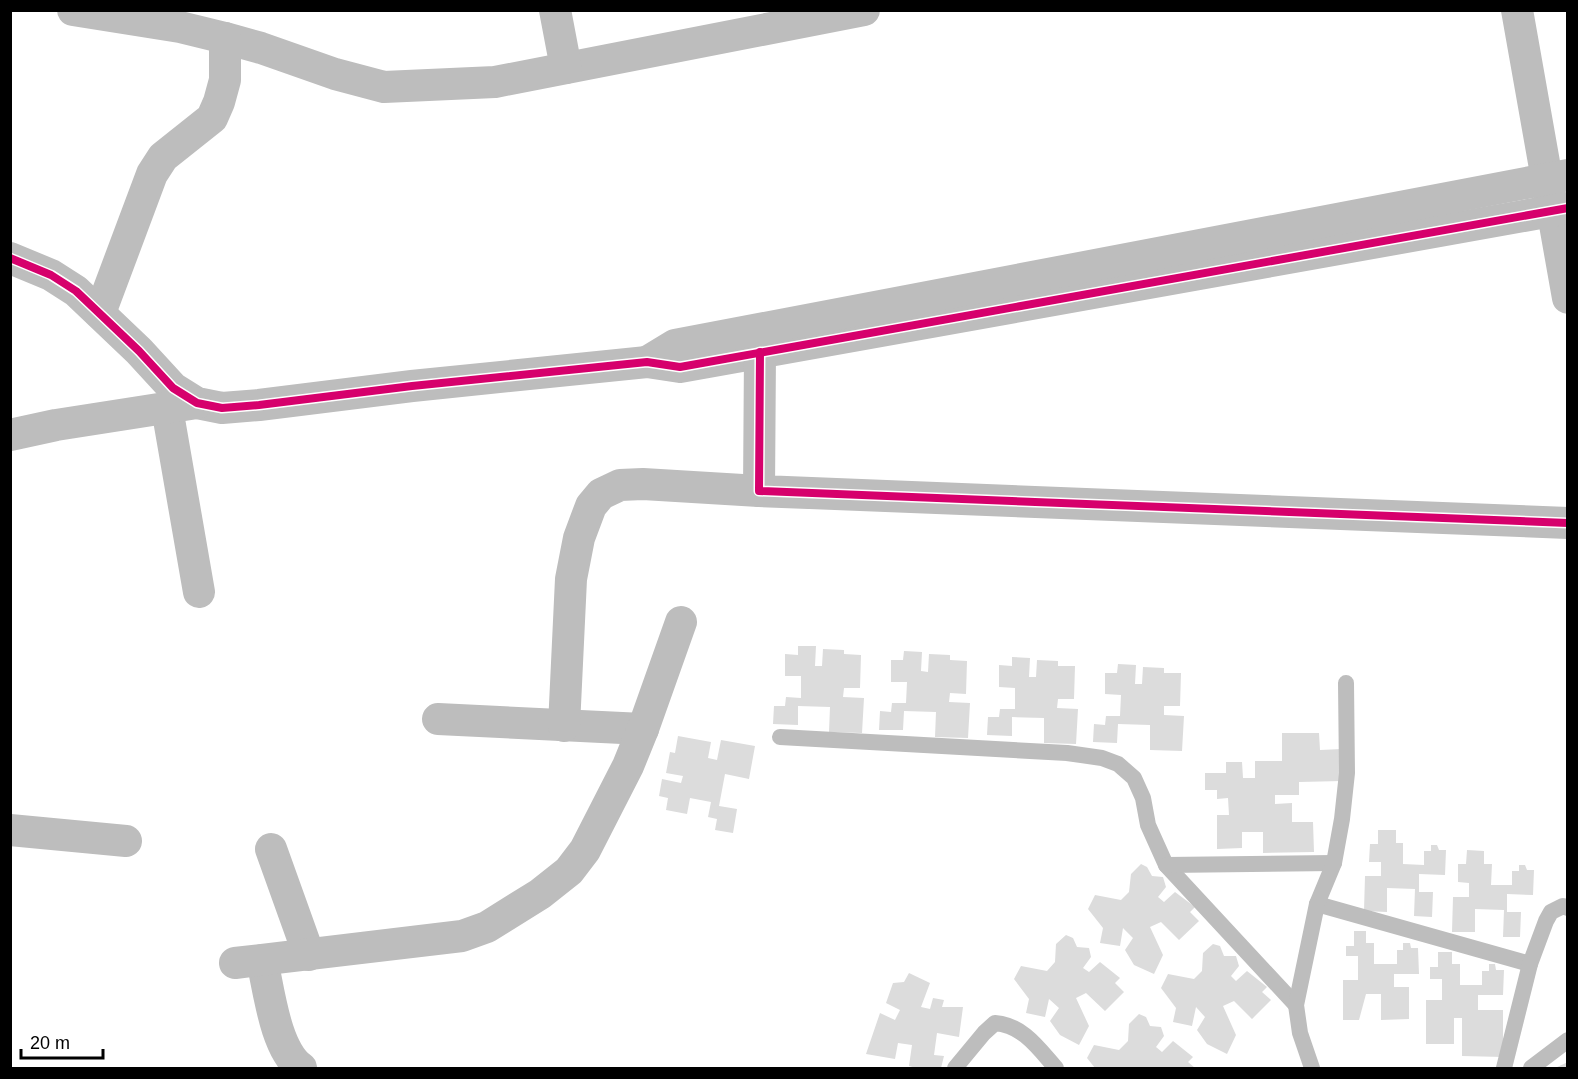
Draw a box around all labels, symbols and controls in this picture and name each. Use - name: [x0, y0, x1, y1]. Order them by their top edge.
- scale bar: [21, 1022, 104, 1060]
- text: 20 m: [30, 1033, 70, 1053]

